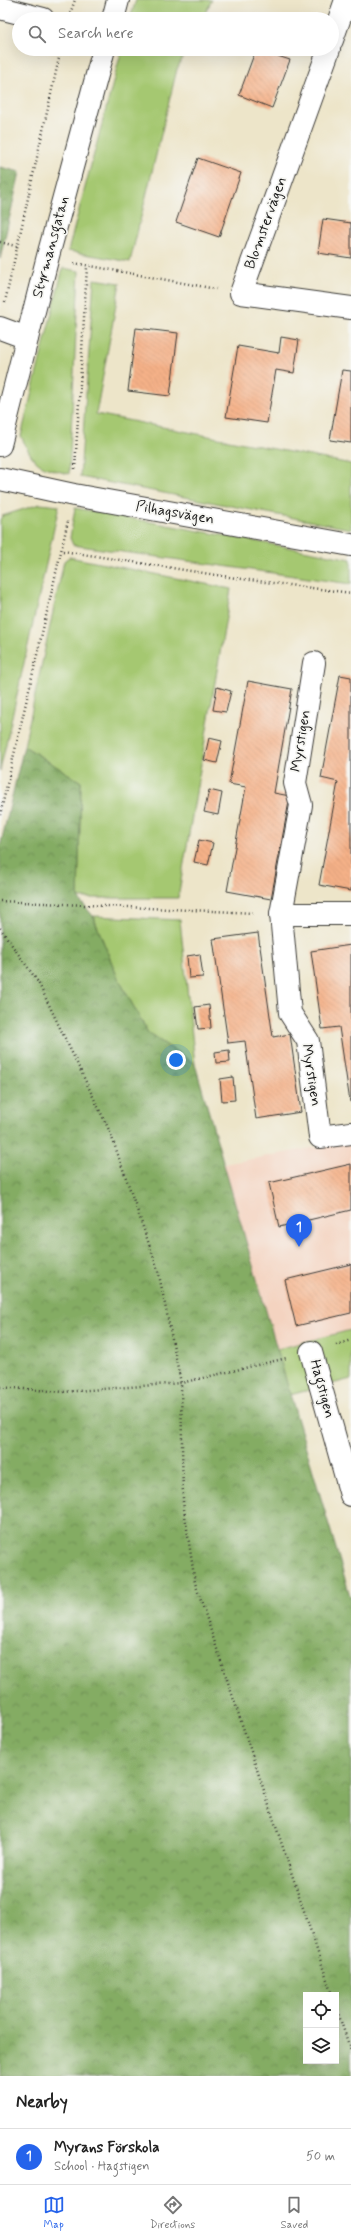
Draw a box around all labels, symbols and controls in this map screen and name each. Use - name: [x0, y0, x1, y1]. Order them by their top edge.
- search box: [12, 12, 339, 56]
- icon: search: [26, 23, 48, 45]
- text: Search here: [58, 24, 134, 44]
- street label: Blomstervägen: [240, 174, 292, 272]
- street label: Styrmansgatan: [28, 194, 75, 300]
- street label: Pilhagsvägen: [134, 496, 216, 530]
- street label: Myrstigen: [286, 708, 316, 774]
- street label: Myrstigen: [296, 1042, 326, 1108]
- your location: [166, 1050, 186, 1070]
- pin: 1: [286, 1214, 312, 1247]
- street label: Hagstigen: [304, 1357, 339, 1421]
- map controls: [303, 1992, 339, 2064]
- button: locate: [303, 1992, 339, 2028]
- button: layers: [303, 2028, 339, 2064]
- text: Nearby: [16, 2091, 68, 2113]
- text: Myrans Förskola: [54, 2138, 159, 2158]
- text: 1: [26, 2148, 32, 2165]
- text: 50 m: [306, 2148, 335, 2165]
- text: School · Hagstigen: [54, 2158, 150, 2175]
- tab: Map: [43, 2194, 65, 2232]
- tab: Directions: [150, 2194, 195, 2232]
- tab: Saved: [281, 2194, 308, 2232]

